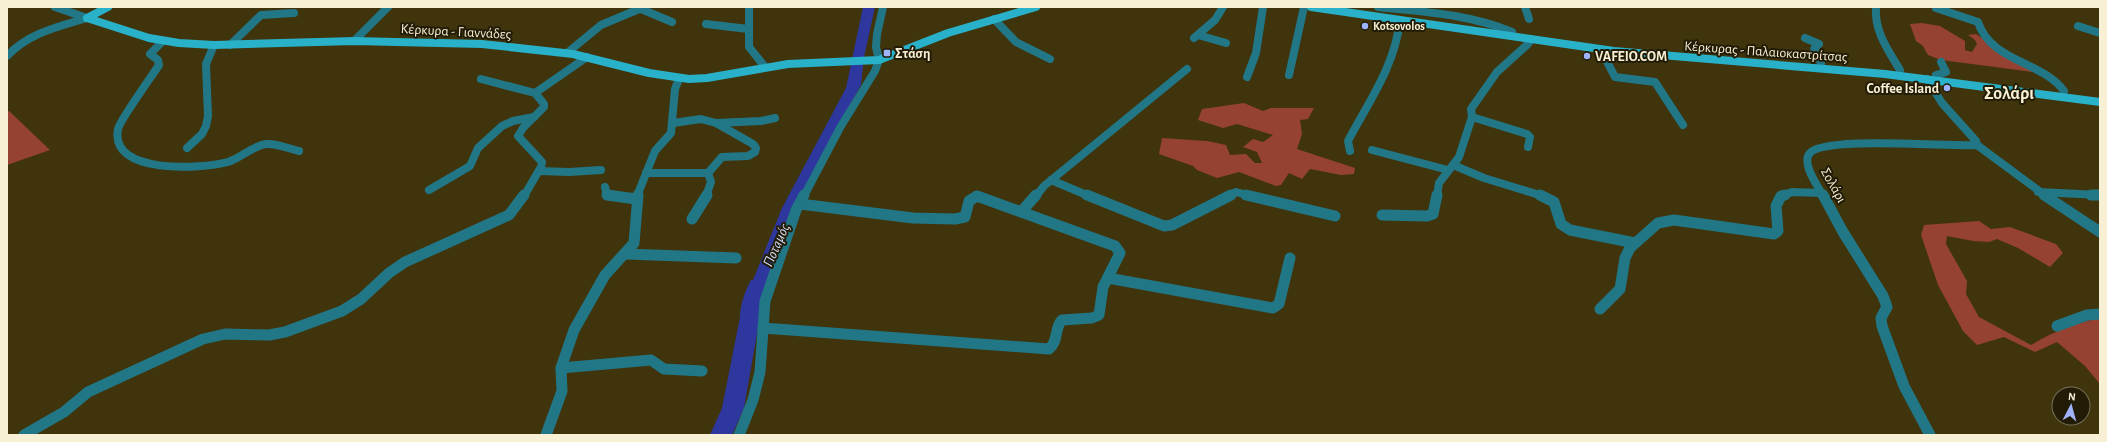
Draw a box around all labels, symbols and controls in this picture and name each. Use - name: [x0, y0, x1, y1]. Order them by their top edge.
- place label: Kotsovolos: [1373, 20, 1425, 32]
- marker: Kotsovolos: [1360, 21, 1370, 31]
- street label: Κέρκυρα - Γιαννάδες: [400, 22, 512, 42]
- street label: Κέρκυρας - Παλαιοκαστρίτσας: [1684, 39, 1849, 65]
- place label: Στάση: [895, 47, 930, 61]
- marker: Στάση: [882, 48, 892, 58]
- place label: VAFEIO.COM: [1595, 50, 1667, 64]
- marker: VAFEIO.COM: [1582, 51, 1592, 61]
- place label: Coffee Island: [1867, 82, 1940, 96]
- marker: Coffee Island: [1942, 83, 1952, 93]
- district label: Σολάρι: [1984, 84, 2034, 103]
- street label: Σολάρι: [1818, 166, 1849, 206]
- water label: Ποταμός: [760, 221, 793, 269]
- north arrow: [2051, 386, 2091, 426]
- text: N: [2068, 391, 2076, 402]

